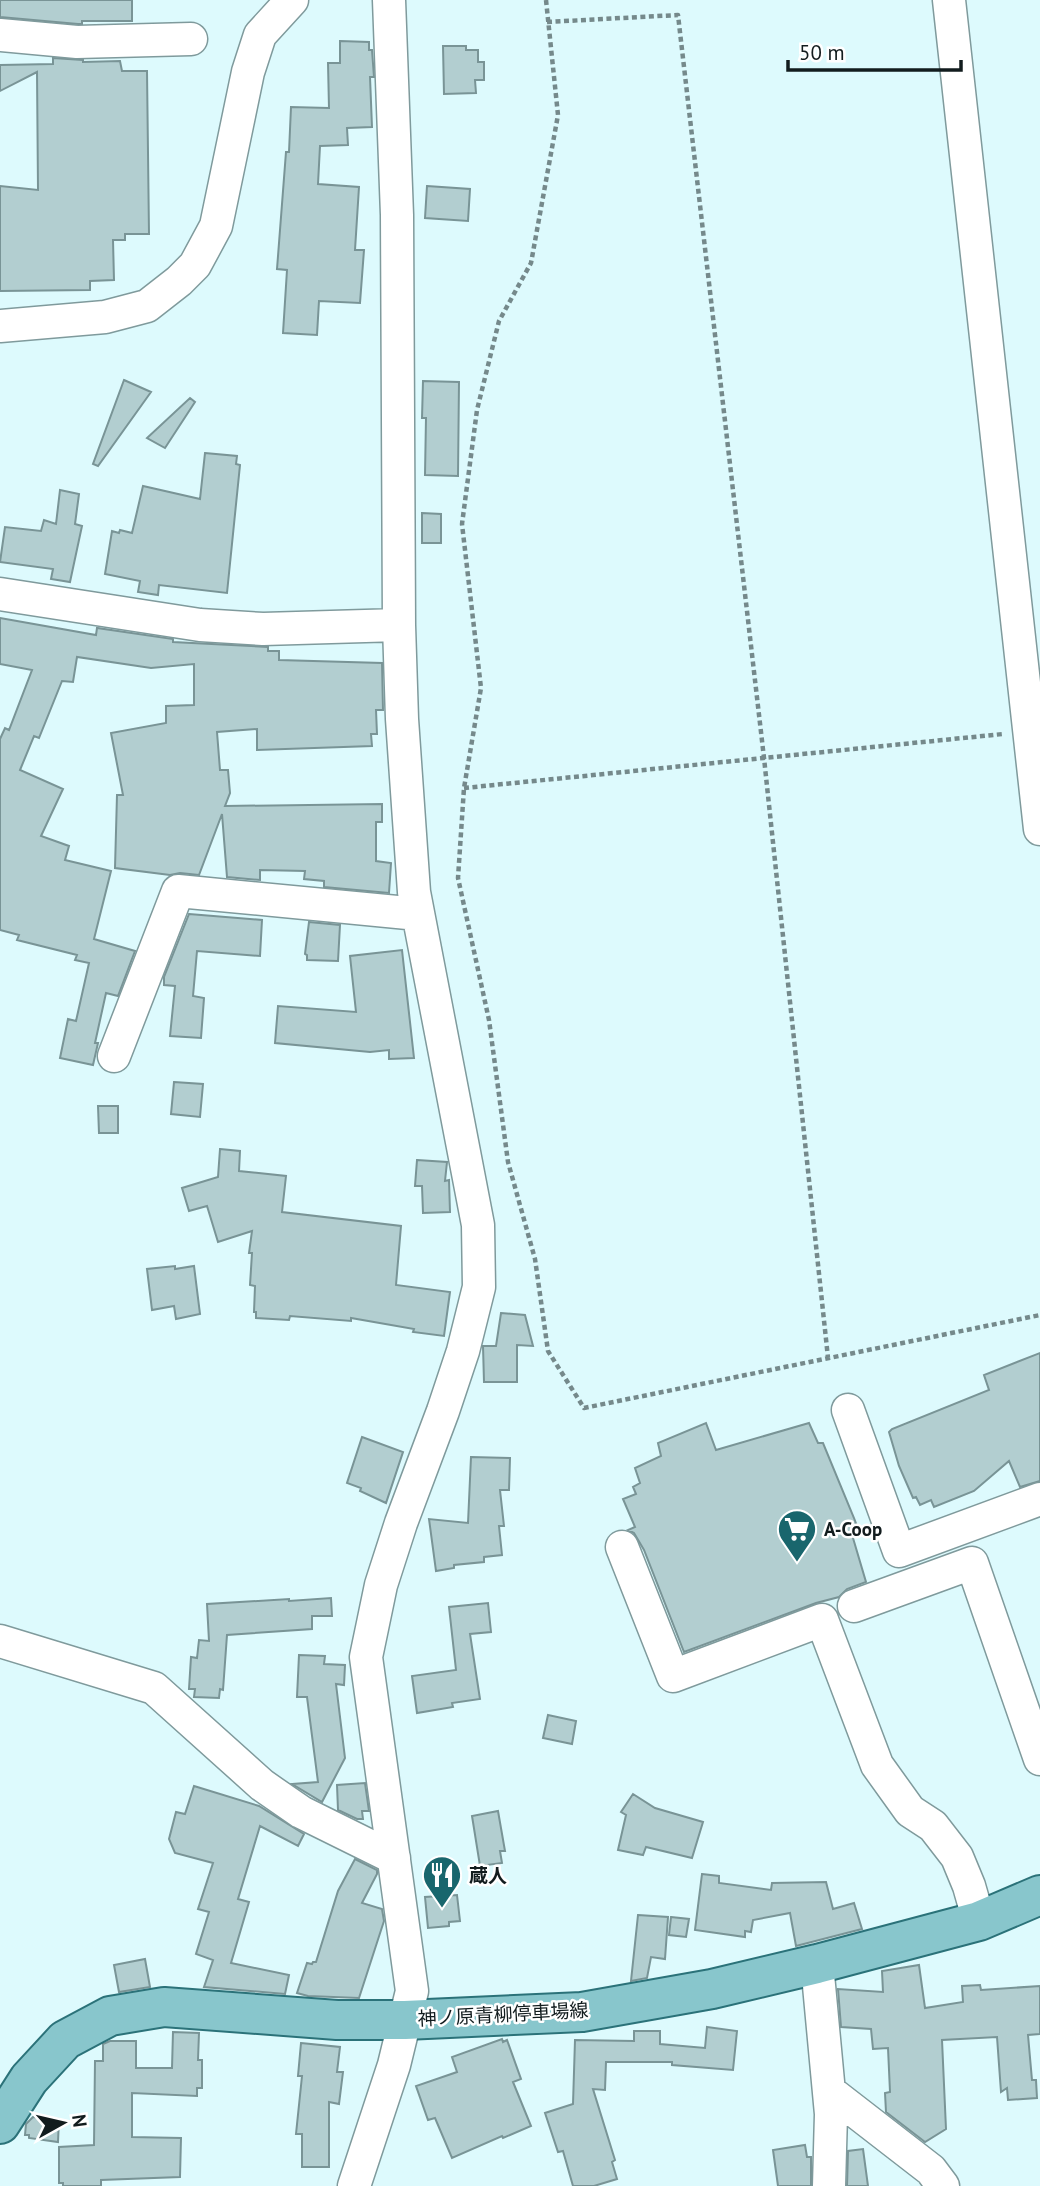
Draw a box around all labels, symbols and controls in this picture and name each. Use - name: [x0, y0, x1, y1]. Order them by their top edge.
- scale bar: [788, 28, 961, 72]
- text: 50 m: [799, 39, 845, 66]
- supermarket icon: A-Coop: [776, 1508, 818, 1563]
- place label: A-Coop: [824, 1517, 882, 1541]
- restaurant icon: 蔵人: [421, 1854, 463, 1909]
- place label: 蔵人: [469, 1863, 507, 1887]
- street label: 神ノ原青柳停車場線: [417, 1998, 589, 2030]
- north arrow: [28, 2088, 98, 2158]
- text: N: [67, 2113, 93, 2128]

